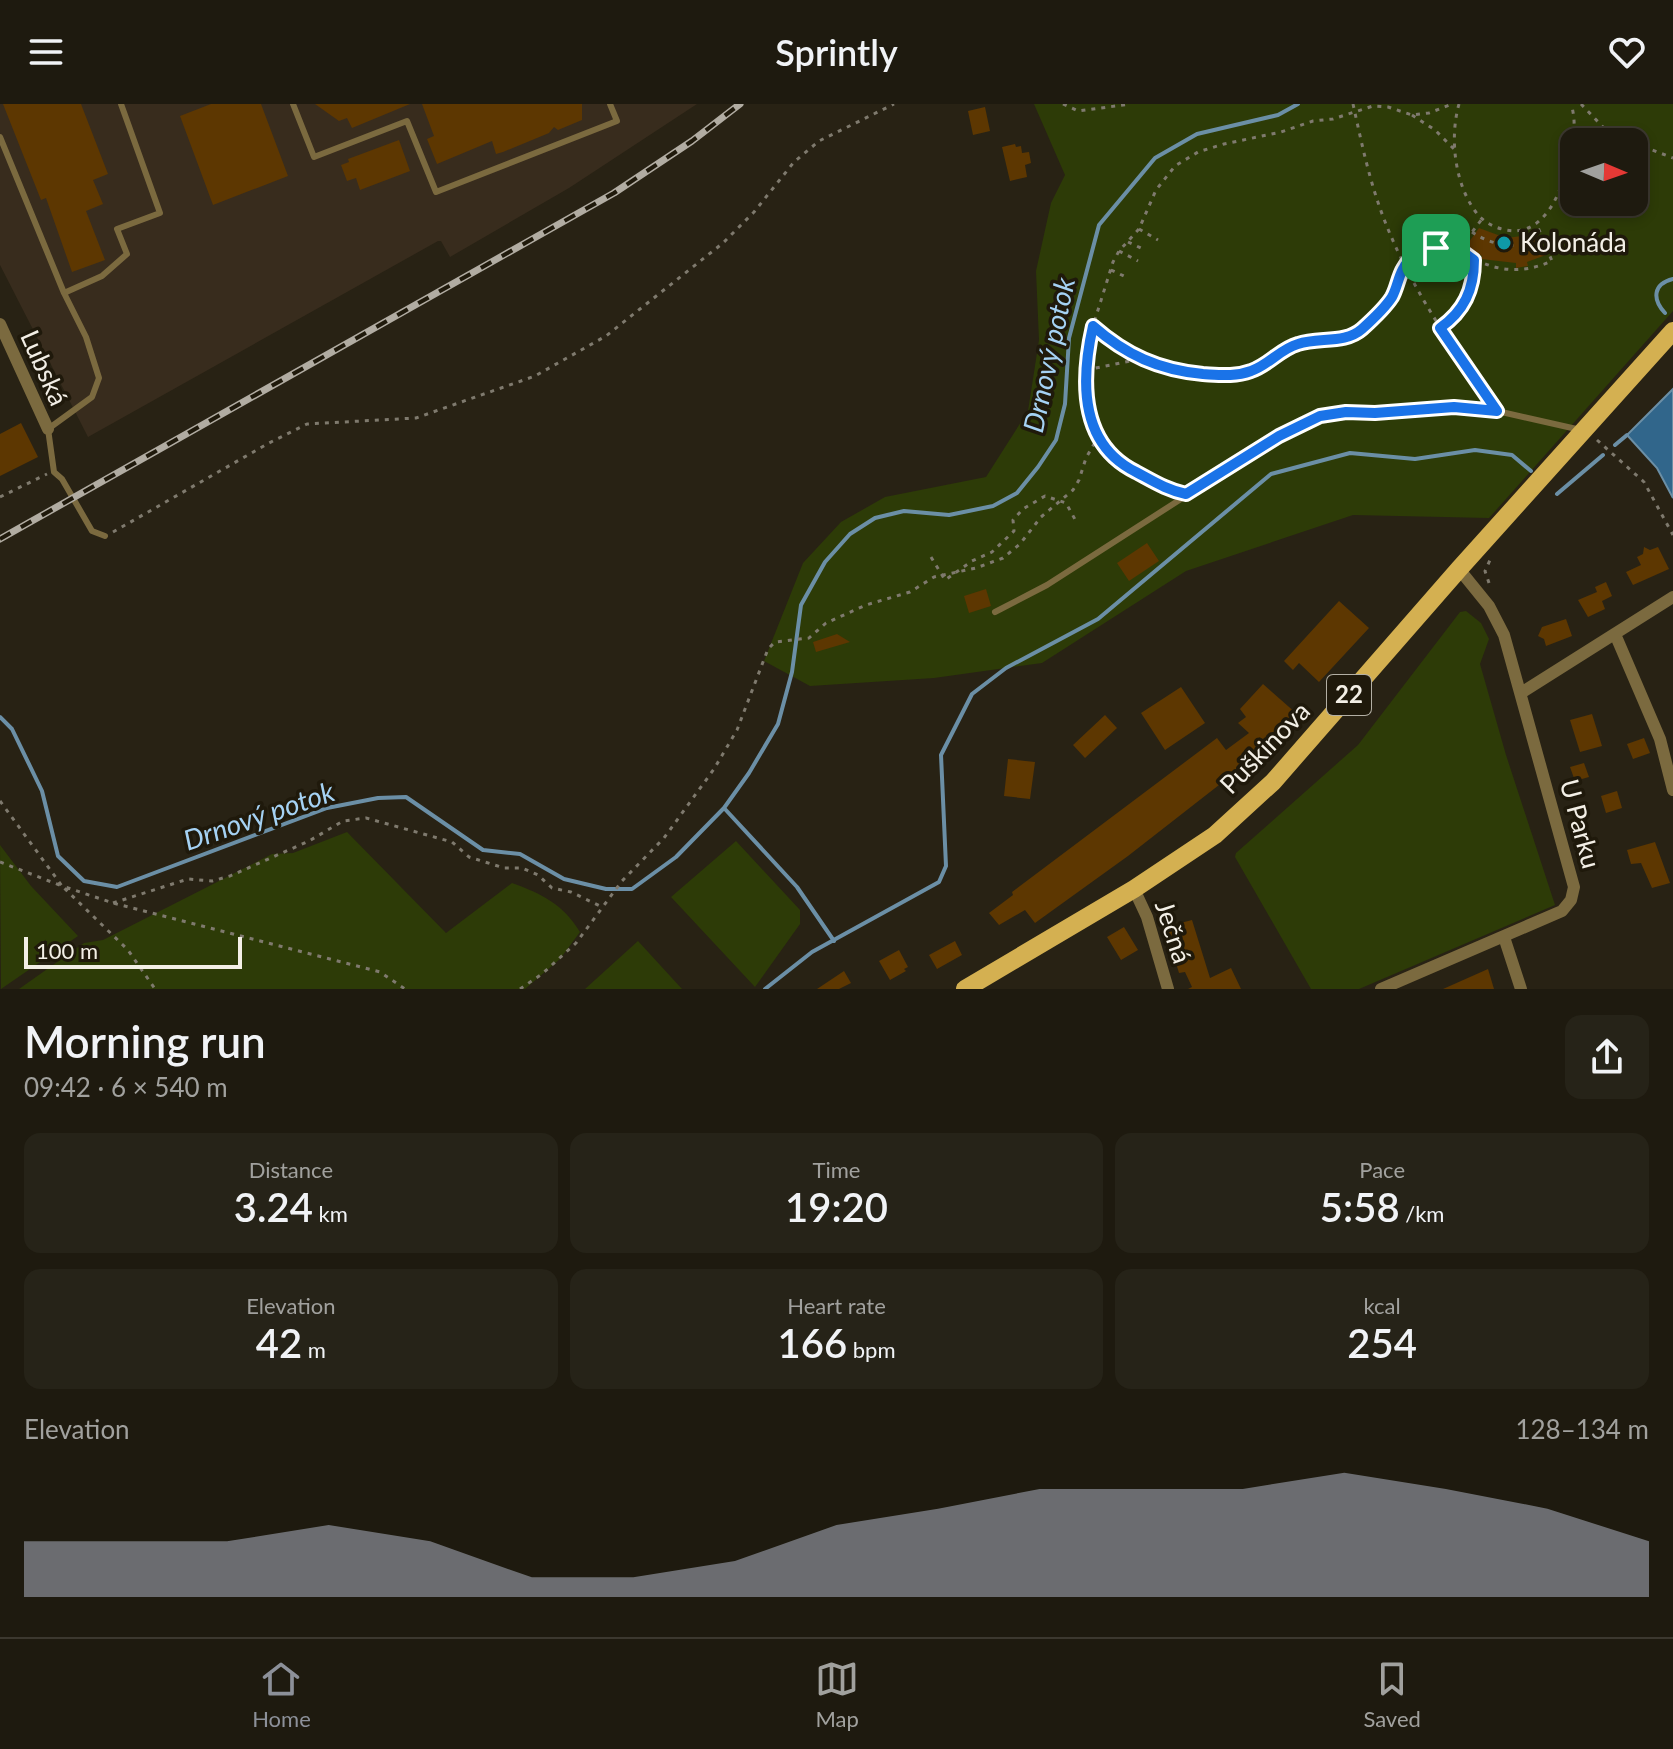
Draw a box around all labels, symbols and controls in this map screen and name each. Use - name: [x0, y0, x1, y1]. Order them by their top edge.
- icon: menu: [24, 30, 68, 74]
- text: Sprintly: [775, 30, 898, 74]
- icon: heart: [1605, 30, 1649, 74]
- north arrow: [1560, 128, 1648, 216]
- map controls: [1560, 128, 1648, 216]
- pin: [1402, 214, 1470, 282]
- icon: arrive: [1414, 226, 1458, 270]
- place label: Kolonáda: [1520, 226, 1627, 258]
- marker: Kolonáda: [1495, 234, 1513, 252]
- water label: Drnový potok: [1015, 274, 1081, 435]
- street label: Lubská: [14, 325, 76, 410]
- road number: 22: [1327, 675, 1371, 715]
- street label: Puškinova: [1213, 695, 1316, 800]
- water label: Drnový potok: [179, 773, 339, 857]
- street label: U Parku: [1554, 776, 1608, 872]
- street label: Ječná: [1149, 896, 1199, 967]
- scale bar: [24, 933, 242, 969]
- text: 100 m: [36, 937, 98, 964]
- text: Morning run: [24, 1015, 266, 1067]
- button: share: [1565, 1015, 1649, 1099]
- text: 09:42 · 6 × 540 m: [24, 1071, 228, 1103]
- text: Distance: [249, 1156, 333, 1183]
- text: Time: [813, 1156, 860, 1183]
- text: Pace: [1359, 1156, 1405, 1183]
- text: 3.24: [234, 1183, 313, 1231]
- text: 19:20: [785, 1183, 888, 1231]
- text: 5:58: [1320, 1183, 1400, 1231]
- text: km: [313, 1200, 348, 1227]
- text: /km: [1400, 1200, 1444, 1227]
- text: Elevation: [246, 1292, 336, 1319]
- text: Heart rate: [787, 1292, 886, 1319]
- text: kcal: [1364, 1292, 1401, 1319]
- text: 42: [256, 1319, 302, 1367]
- text: 166: [777, 1319, 847, 1367]
- text: 254: [1347, 1319, 1417, 1367]
- text: m: [302, 1336, 326, 1363]
- text: bpm: [847, 1336, 895, 1363]
- text: Elevation: [24, 1413, 130, 1445]
- text: 128–134 m: [1515, 1413, 1649, 1445]
- tab: Home: [252, 1657, 311, 1732]
- tab: Map: [815, 1657, 859, 1732]
- tab: Saved: [1363, 1657, 1421, 1732]

